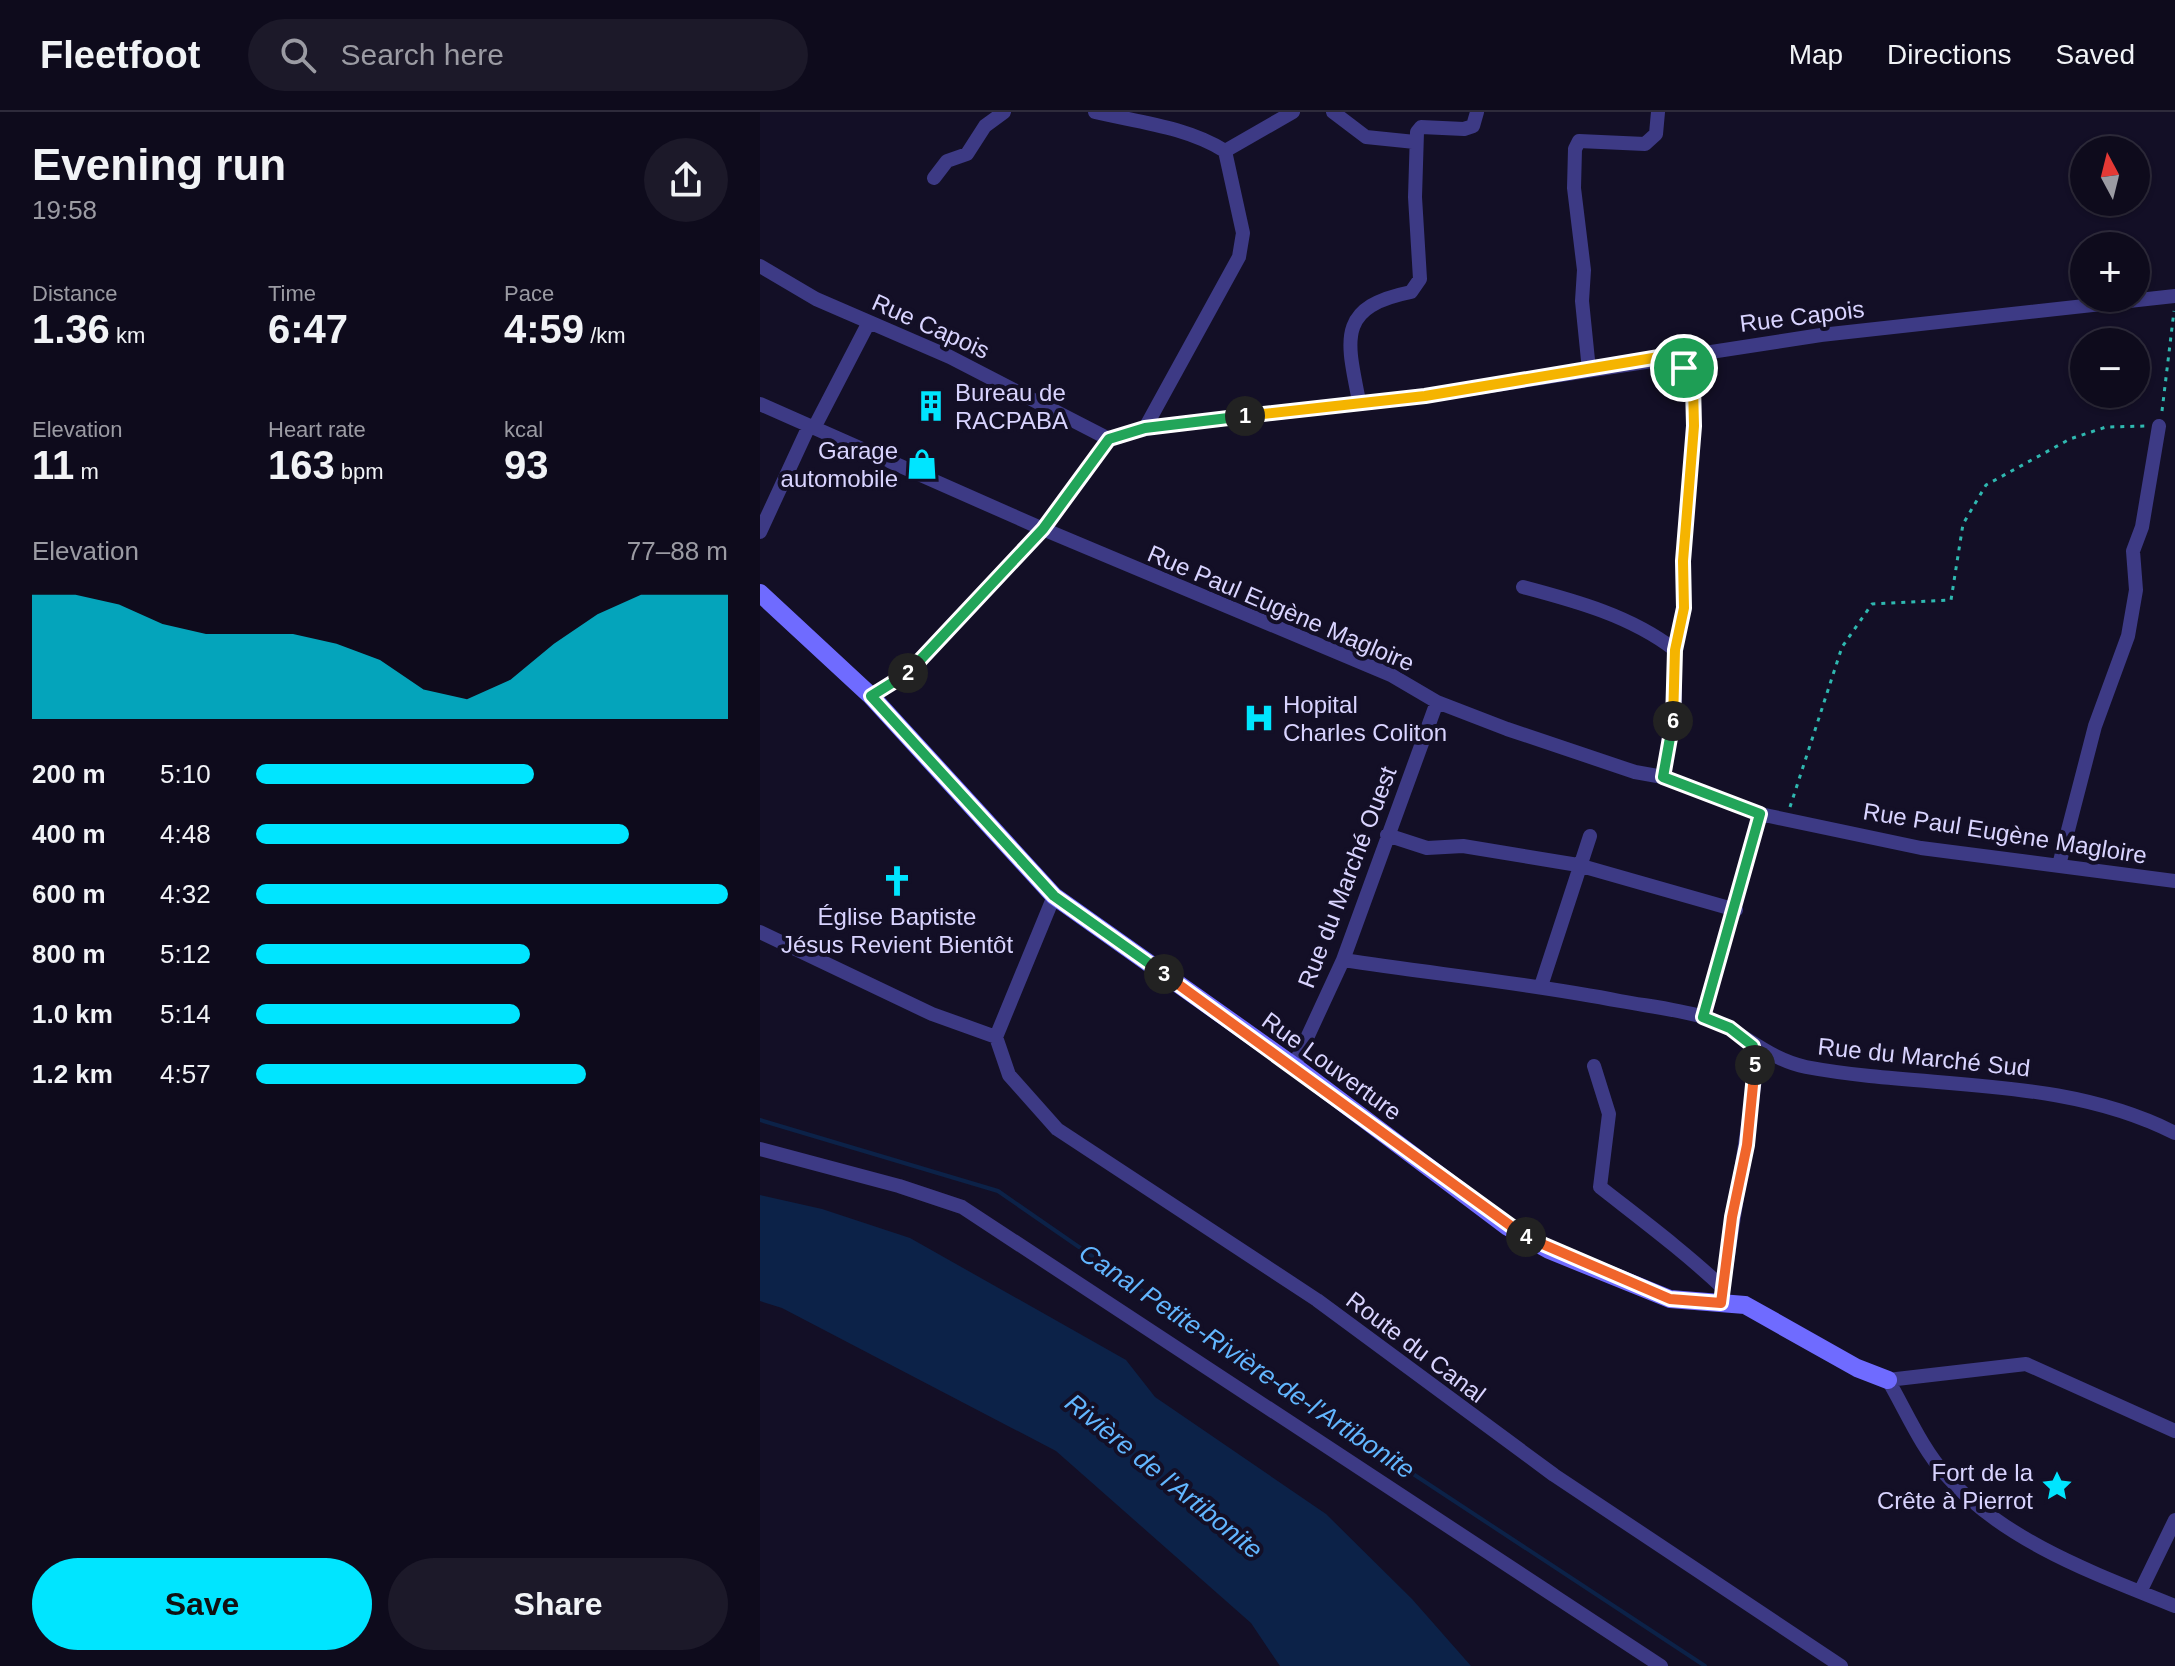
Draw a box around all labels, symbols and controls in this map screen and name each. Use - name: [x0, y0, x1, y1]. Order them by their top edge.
- search box: [248, 19, 808, 91]
- icon: search: [276, 33, 320, 77]
- text: Fleetfoot: [40, 34, 200, 76]
- text: Search here: [340, 38, 504, 71]
- text: Map: [1789, 39, 1843, 70]
- text: Directions: [1887, 39, 2012, 70]
- text: Saved: [2056, 39, 2135, 70]
- north arrow: [2070, 136, 2150, 216]
- map controls: [2070, 136, 2150, 408]
- button: share: [644, 138, 728, 222]
- text: Evening run: [32, 140, 286, 189]
- text: 19:58: [32, 195, 97, 225]
- button: +: [2070, 232, 2150, 312]
- text: Distance: [32, 281, 118, 306]
- text: Time: [268, 281, 316, 306]
- text: Pace: [504, 281, 554, 306]
- street label: Rue Capois: [868, 288, 994, 364]
- street label: Rue Capois: [1738, 295, 1866, 337]
- text: 1.36: [32, 307, 110, 351]
- text: 6:47: [268, 307, 348, 351]
- text: 4:59: [504, 307, 584, 351]
- text: km: [110, 323, 145, 348]
- text: /km: [584, 323, 626, 348]
- button: −: [2070, 328, 2150, 408]
- pin: [1650, 334, 1718, 402]
- icon: arrive: [1662, 346, 1706, 390]
- place label: Bureau de RACPABA: [955, 379, 1068, 434]
- building icon: Bureau de RACPABA: [914, 389, 948, 423]
- pin: 1: [1225, 396, 1265, 436]
- text: 1: [1239, 403, 1251, 428]
- text: Elevation: [32, 417, 123, 442]
- text: Heart rate: [268, 417, 366, 442]
- text: kcal: [504, 417, 543, 442]
- place label: Garage automobile: [781, 437, 898, 492]
- text: 11: [32, 443, 74, 487]
- text: 163: [268, 443, 335, 487]
- text: 93: [504, 443, 549, 487]
- shop icon: Garage automobile: [905, 447, 939, 481]
- text: m: [74, 459, 99, 484]
- text: bpm: [335, 459, 384, 484]
- text: Elevation: [32, 536, 139, 566]
- text: 77–88 m: [627, 536, 728, 566]
- street label: Rue Paul Eugène Magloire: [1144, 540, 1418, 676]
- pin: 2: [888, 653, 928, 693]
- text: 2: [902, 660, 914, 685]
- place label: Hopital Charles Coliton: [1283, 691, 1447, 746]
- hospital icon: Hopital Charles Coliton: [1242, 701, 1276, 735]
- pin: 6: [1653, 701, 1693, 741]
- text: 6: [1667, 708, 1679, 733]
- text: 200 m: [32, 759, 106, 789]
- text: 5:10: [160, 759, 211, 789]
- street label: Rue du Marché Ouest: [1292, 762, 1402, 991]
- street label: Rue Paul Eugène Magloire: [1861, 797, 2149, 869]
- text: 400 m: [32, 819, 106, 849]
- text: 4:48: [160, 819, 211, 849]
- church icon: Église Baptiste Jésus Revient Bientôt: [880, 864, 914, 898]
- text: 600 m: [32, 879, 106, 909]
- text: 4:32: [160, 879, 211, 909]
- place label: Église Baptiste Jésus Revient Bientôt: [781, 903, 1013, 958]
- text: 800 m: [32, 939, 106, 969]
- text: 5:12: [160, 939, 211, 969]
- pin: 3: [1144, 954, 1184, 994]
- text: 3: [1158, 961, 1170, 986]
- text: 1.0 km: [32, 999, 113, 1029]
- text: 5:14: [160, 999, 211, 1029]
- street label: Rue Louverture: [1257, 1006, 1407, 1126]
- street label: Rue du Marché Sud: [1816, 1032, 2032, 1082]
- pin: 5: [1735, 1045, 1775, 1085]
- text: 5: [1749, 1052, 1761, 1077]
- text: 1.2 km: [32, 1059, 113, 1089]
- text: 4:57: [160, 1059, 211, 1089]
- pin: 4: [1506, 1217, 1546, 1257]
- text: 4: [1520, 1224, 1532, 1249]
- water label: Canal Petite-Rivière-de-l'Artibonite: [1074, 1237, 1420, 1485]
- street label: Route du Canal: [1341, 1286, 1491, 1408]
- water label: Rivière de l'Artibonite: [1059, 1387, 1269, 1565]
- place label: Fort de la Crête à Pierrot: [1877, 1459, 2034, 1514]
- place icon: Fort de la Crête à Pierrot: [2040, 1469, 2074, 1503]
- button: Save: [32, 1558, 372, 1650]
- button: Share: [388, 1558, 728, 1650]

